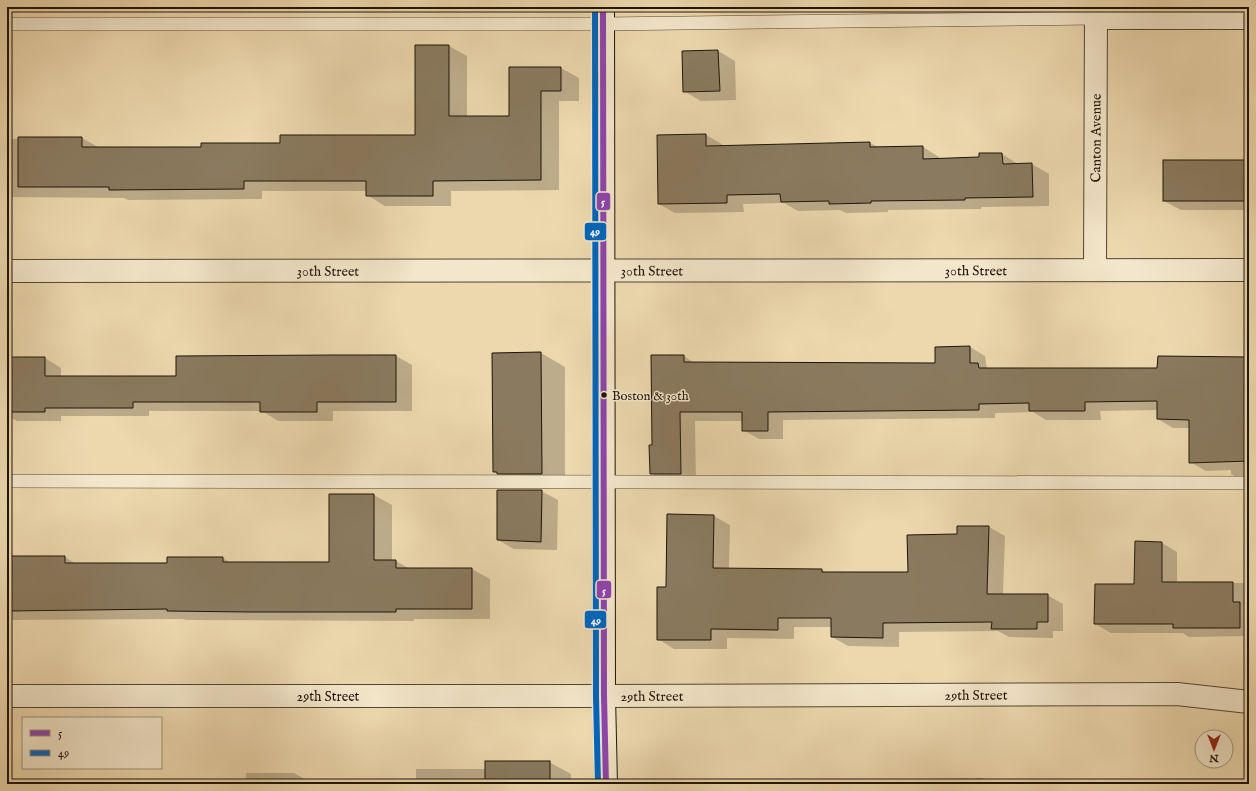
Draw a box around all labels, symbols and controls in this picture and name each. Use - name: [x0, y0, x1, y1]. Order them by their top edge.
- street label: Canton Avenue: [1087, 93, 1106, 183]
- line badge: 5: [596, 192, 611, 211]
- text: 5: [601, 195, 605, 209]
- line badge: 49: [584, 222, 607, 241]
- text: 49: [589, 225, 600, 239]
- street label: 30th Street: [621, 262, 683, 281]
- street label: 30th Street: [945, 262, 1007, 280]
- street label: 30th Street: [297, 263, 359, 281]
- place label: Boston & 30th: [612, 388, 689, 405]
- marker: Boston & 30th: [599, 390, 609, 400]
- line badge: 5: [596, 580, 612, 599]
- text: 5: [602, 584, 606, 598]
- line badge: 49: [584, 610, 607, 629]
- text: 49: [590, 614, 601, 628]
- street label: 29th Street: [945, 687, 1008, 705]
- street label: 29th Street: [297, 688, 360, 706]
- street label: 29th Street: [621, 688, 684, 706]
- legend: [22, 717, 162, 769]
- text: 5: [58, 726, 63, 741]
- north arrow: [1194, 729, 1234, 769]
- text: 49: [58, 746, 69, 761]
- text: N: [1209, 751, 1220, 765]

